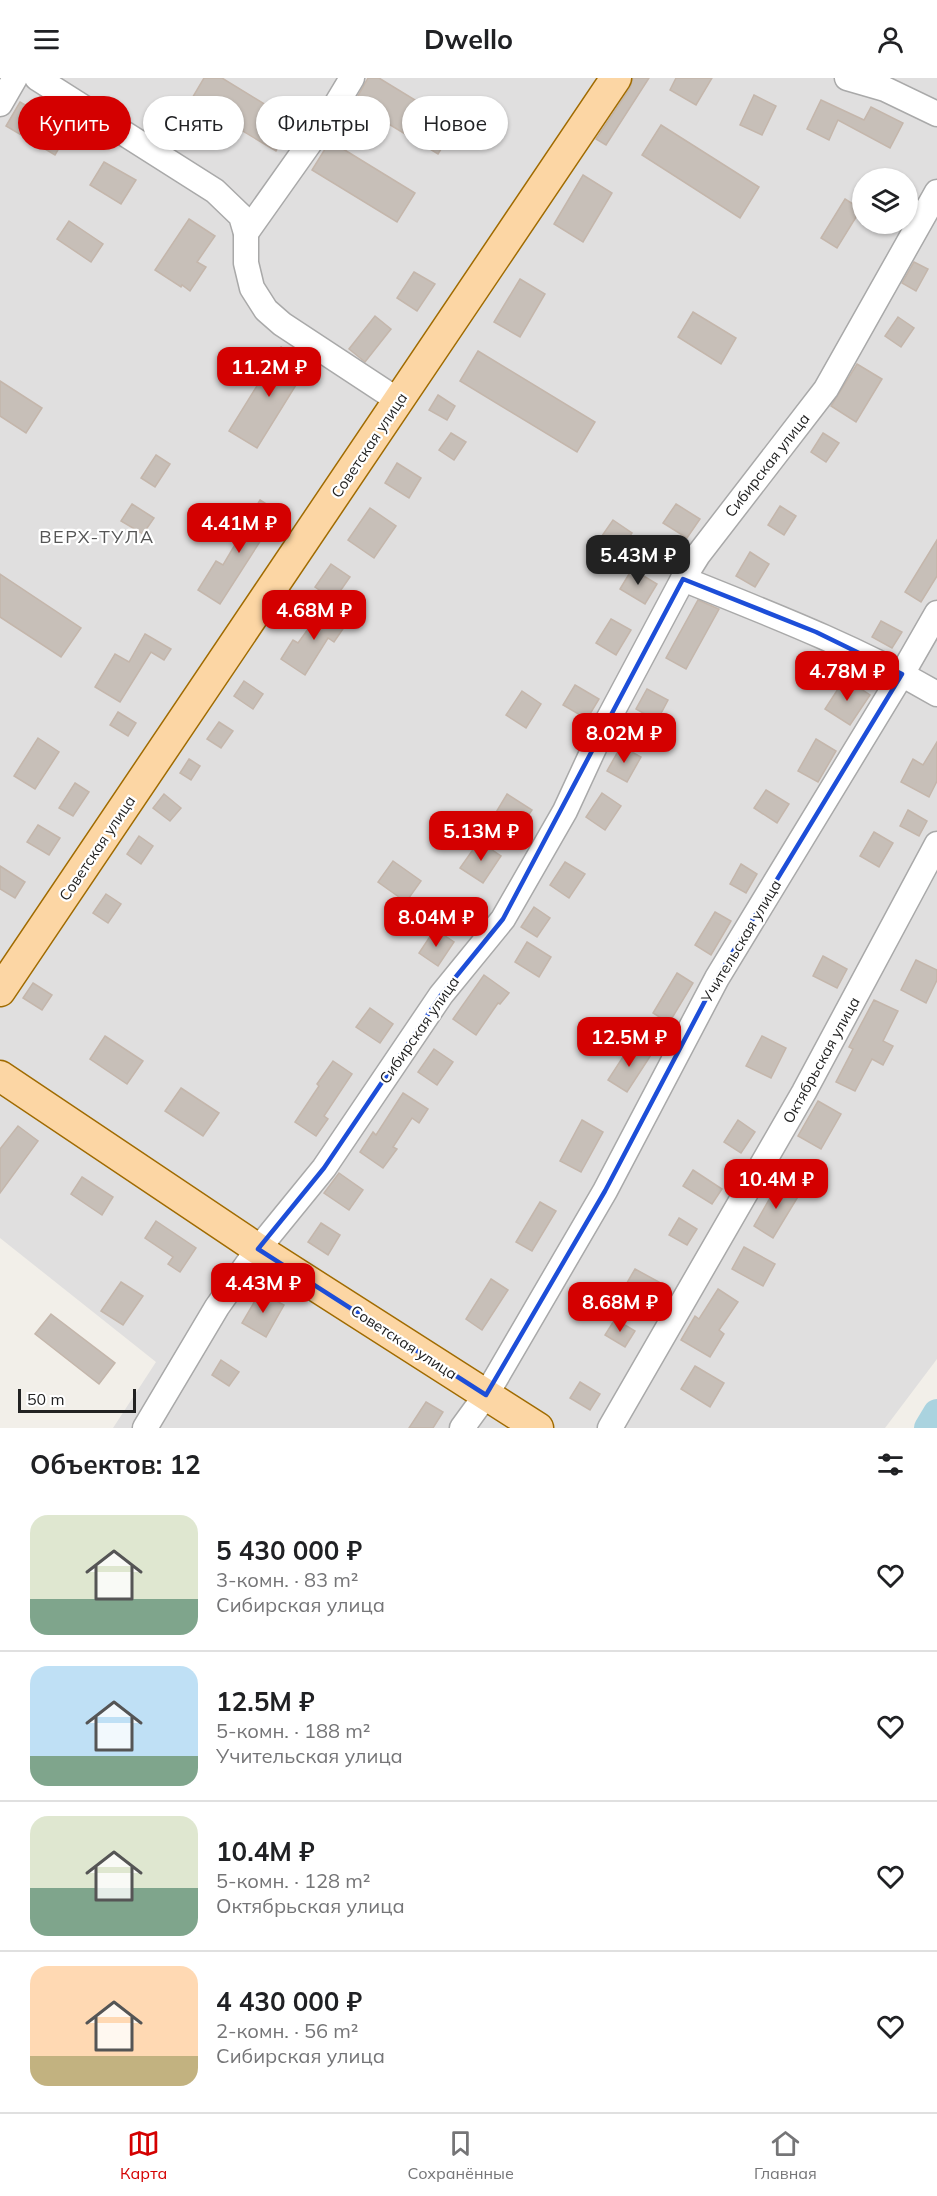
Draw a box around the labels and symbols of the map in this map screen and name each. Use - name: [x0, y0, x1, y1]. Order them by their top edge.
- pin: 11.2M ₽: [214, 347, 324, 398]
- street label: Советская улица: [327, 389, 411, 501]
- street label: Сибирская улица: [721, 409, 813, 521]
- pin: 4.41M ₽: [184, 503, 294, 554]
- district label: ВЕРХ-ТУЛА: [39, 525, 155, 548]
- pin: 5.43M ₽: [583, 535, 693, 586]
- pin: 4.68M ₽: [259, 590, 369, 641]
- pin: 4.78M ₽: [792, 651, 902, 702]
- pin: 8.02M ₽: [569, 713, 679, 764]
- street label: Советская улица: [55, 792, 139, 904]
- pin: 5.13M ₽: [426, 811, 536, 862]
- street label: Учительская улица: [696, 876, 785, 1007]
- pin: 8.04M ₽: [381, 897, 491, 948]
- street label: Сибирская улица: [375, 973, 463, 1087]
- street label: Октябрьская улица: [778, 994, 864, 1126]
- pin: 12.5M ₽: [574, 1017, 684, 1068]
- pin: 10.4M ₽: [721, 1159, 831, 1210]
- pin: 4.43M ₽: [208, 1263, 318, 1314]
- pin: 8.68M ₽: [565, 1282, 675, 1333]
- street label: Советская улица: [347, 1301, 461, 1383]
- scale bar: [18, 1386, 136, 1414]

